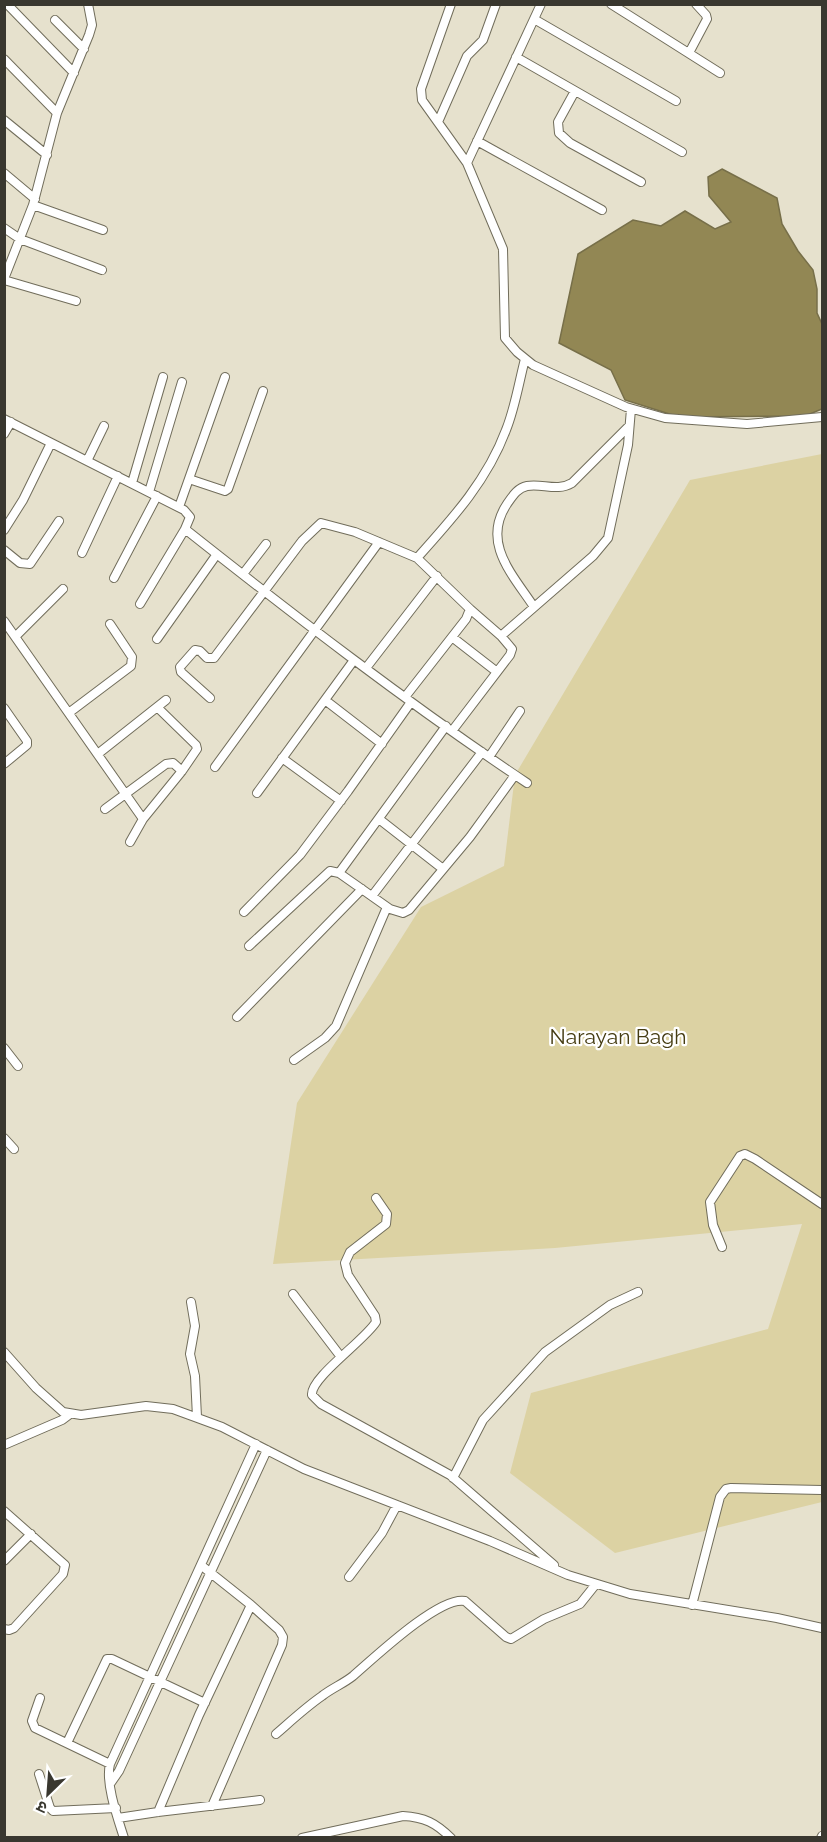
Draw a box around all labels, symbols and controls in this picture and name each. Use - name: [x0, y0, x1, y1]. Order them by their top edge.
- park label: Narayan Bagh: [550, 1024, 686, 1049]
- north arrow: [18, 1764, 78, 1824]
- text: उ: [33, 1796, 50, 1818]

